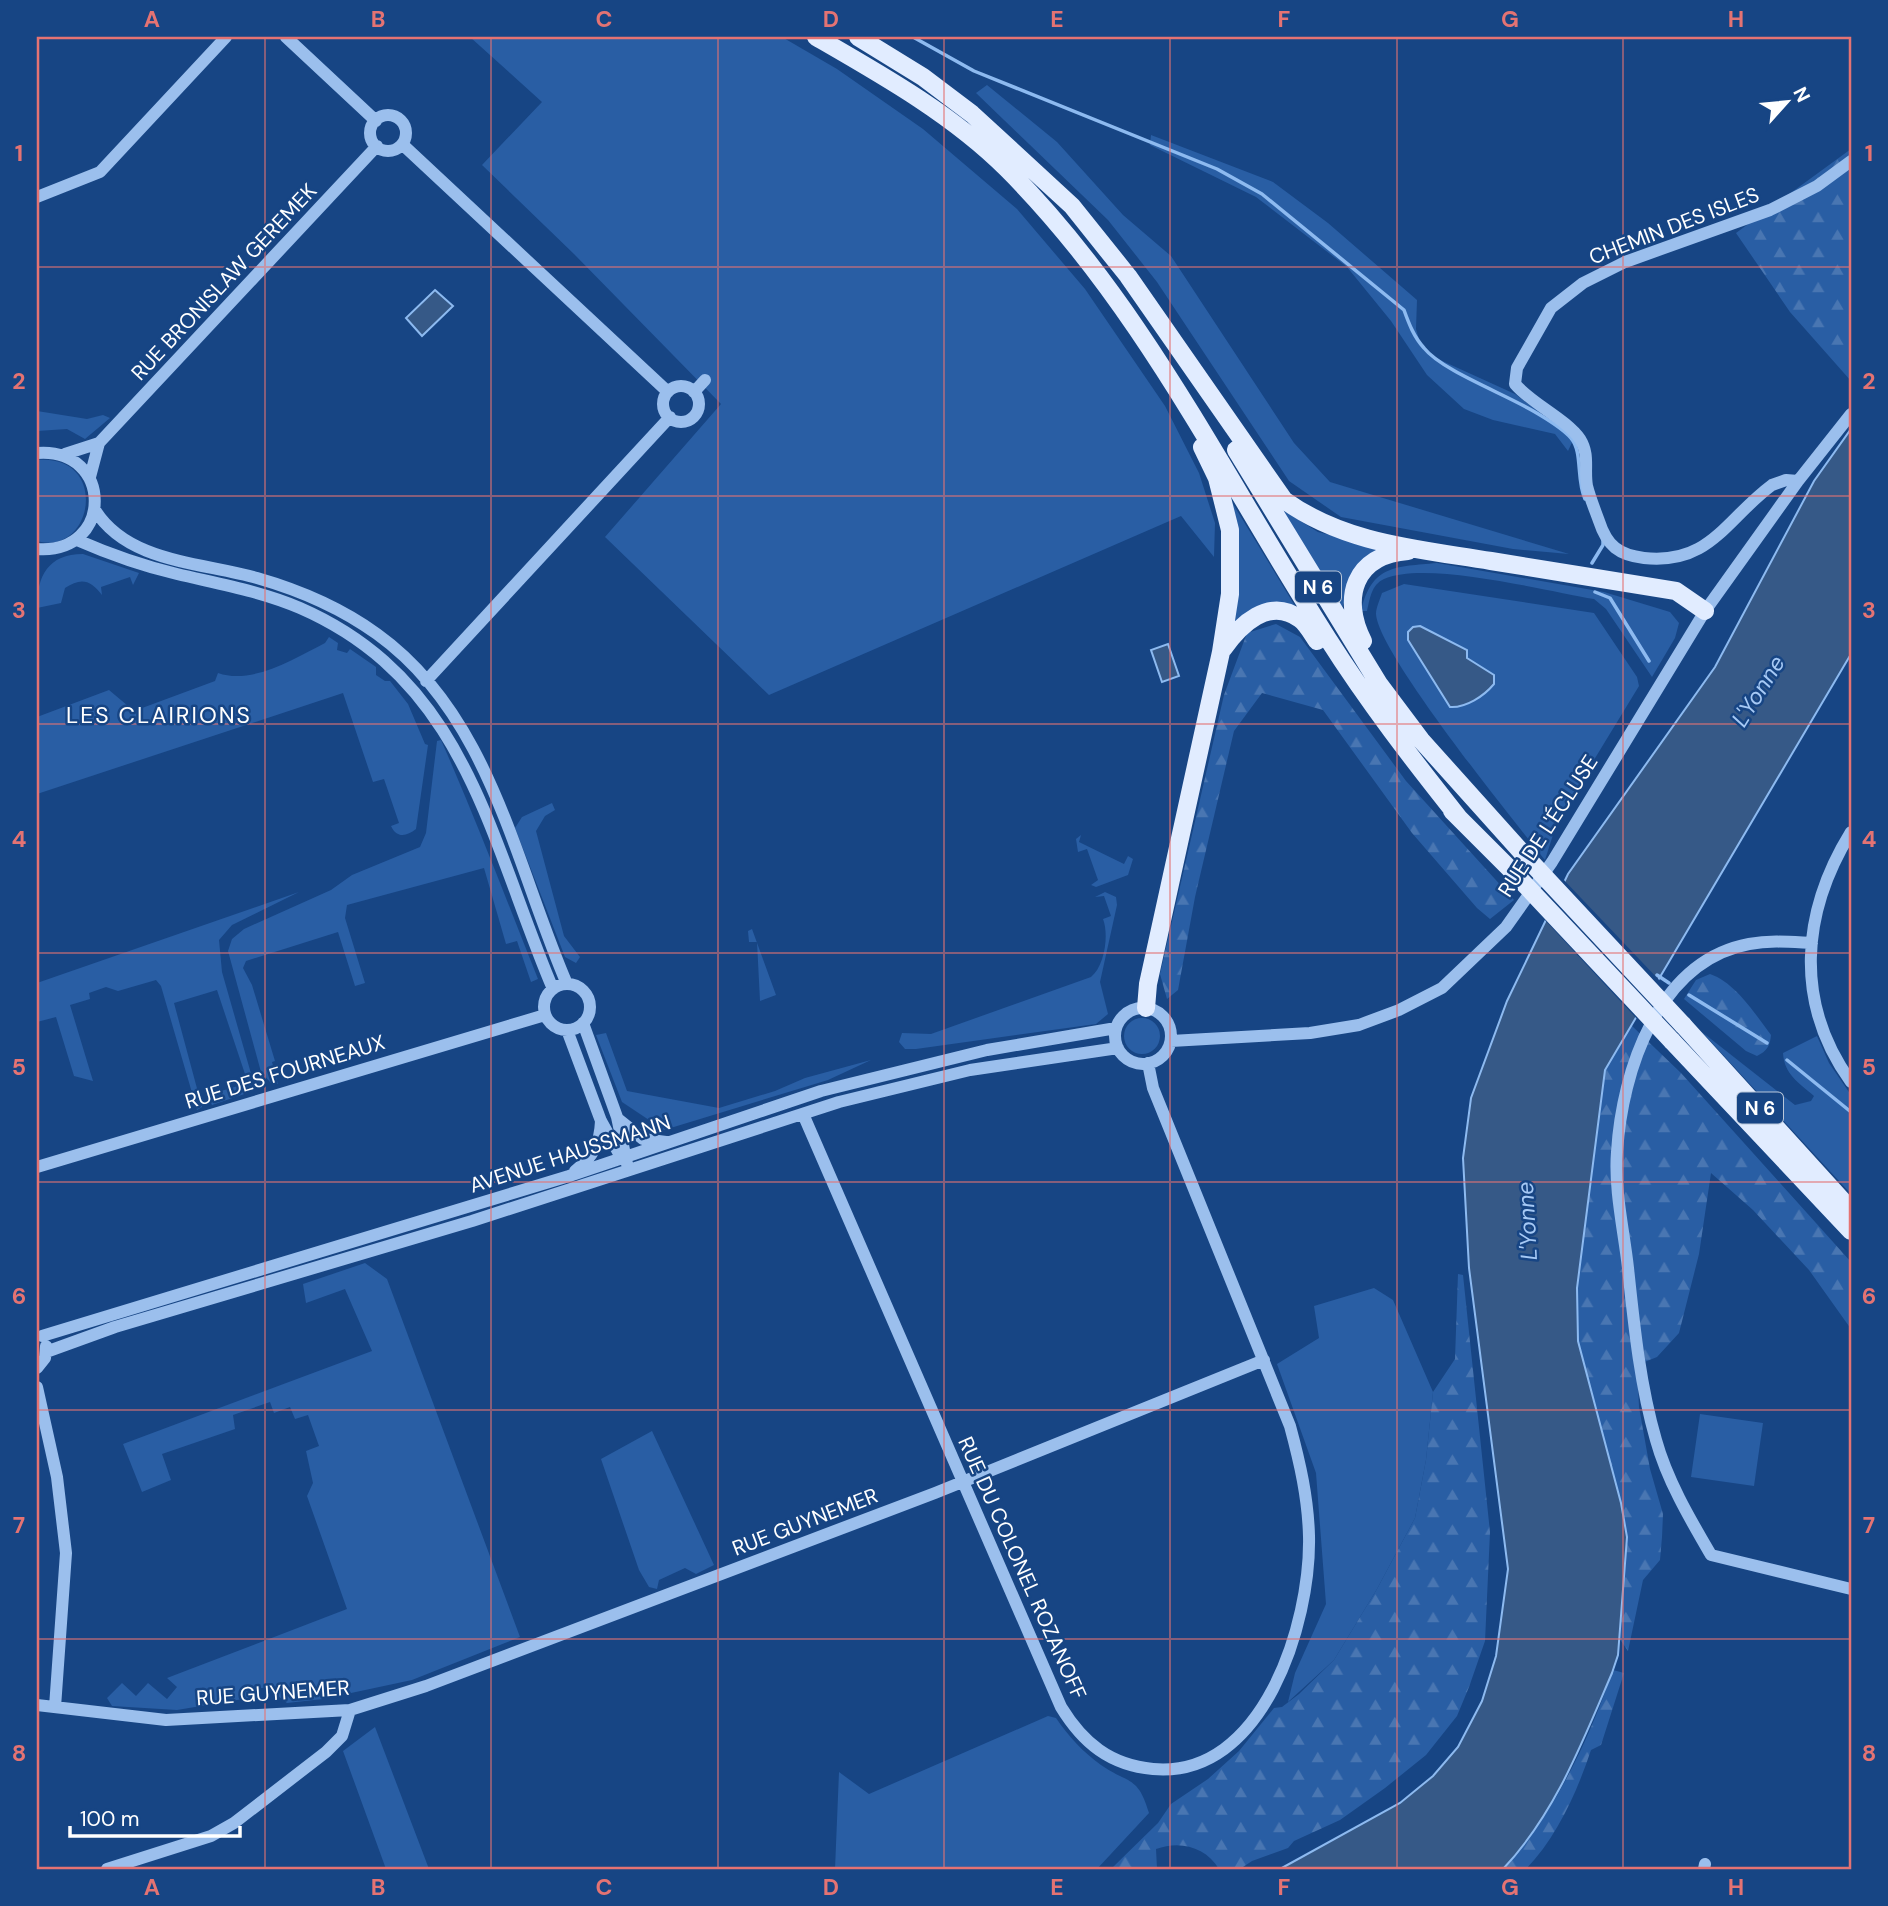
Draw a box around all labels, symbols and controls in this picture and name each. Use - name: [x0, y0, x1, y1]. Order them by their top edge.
- text: A: [144, 4, 160, 34]
- text: B: [371, 4, 385, 34]
- text: C: [596, 4, 612, 34]
- text: D: [823, 4, 839, 34]
- text: E: [1050, 4, 1064, 34]
- text: F: [1278, 4, 1291, 34]
- text: G: [1501, 4, 1519, 34]
- text: H: [1728, 4, 1744, 34]
- north arrow: [1752, 66, 1822, 136]
- text: N: [1787, 83, 1816, 106]
- text: 1: [15, 138, 23, 168]
- text: 1: [1865, 138, 1873, 168]
- street label: RUE BRONISLAW GEREMEK: [125, 177, 323, 387]
- street label: CHEMIN DES ISLES: [1585, 181, 1763, 271]
- text: 2: [12, 366, 26, 396]
- text: 2: [1862, 366, 1876, 396]
- road number: N 6: [1295, 572, 1341, 602]
- text: 3: [12, 595, 26, 625]
- text: 3: [1862, 595, 1876, 625]
- water label: L'Yonne: [1724, 650, 1792, 732]
- district label: LES CLAIRIONS: [66, 700, 252, 730]
- street label: RUE DE L'ÉCLUSE: [1492, 750, 1604, 902]
- text: 4: [12, 824, 27, 854]
- text: 4: [1862, 824, 1877, 854]
- street label: RUE DES FOURNEAUX: [182, 1028, 388, 1116]
- text: 5: [12, 1052, 26, 1082]
- text: 5: [1862, 1052, 1876, 1082]
- road number: N 6: [1737, 1092, 1783, 1124]
- street label: AVENUE HAUSSMANN: [466, 1108, 674, 1200]
- water label: L'Yonne: [1510, 1181, 1544, 1261]
- text: 6: [12, 1281, 26, 1311]
- text: 6: [1862, 1281, 1876, 1311]
- street label: RUE DU COLONEL ROZANOFF: [951, 1432, 1093, 1704]
- street label: RUE GUYNEMER: [728, 1481, 882, 1563]
- text: 7: [13, 1510, 25, 1540]
- text: 7: [1863, 1510, 1875, 1540]
- street label: RUE GUYNEMER: [195, 1674, 351, 1712]
- text: 8: [12, 1738, 26, 1768]
- text: 8: [1862, 1738, 1876, 1768]
- scale bar: [70, 1794, 240, 1838]
- text: 100 m: [80, 1805, 140, 1833]
- text: A: [144, 1872, 160, 1902]
- text: B: [371, 1872, 385, 1902]
- text: C: [596, 1872, 612, 1902]
- text: D: [823, 1872, 839, 1902]
- text: E: [1050, 1872, 1064, 1902]
- text: F: [1278, 1872, 1291, 1902]
- text: G: [1501, 1872, 1519, 1902]
- text: H: [1728, 1872, 1744, 1902]

